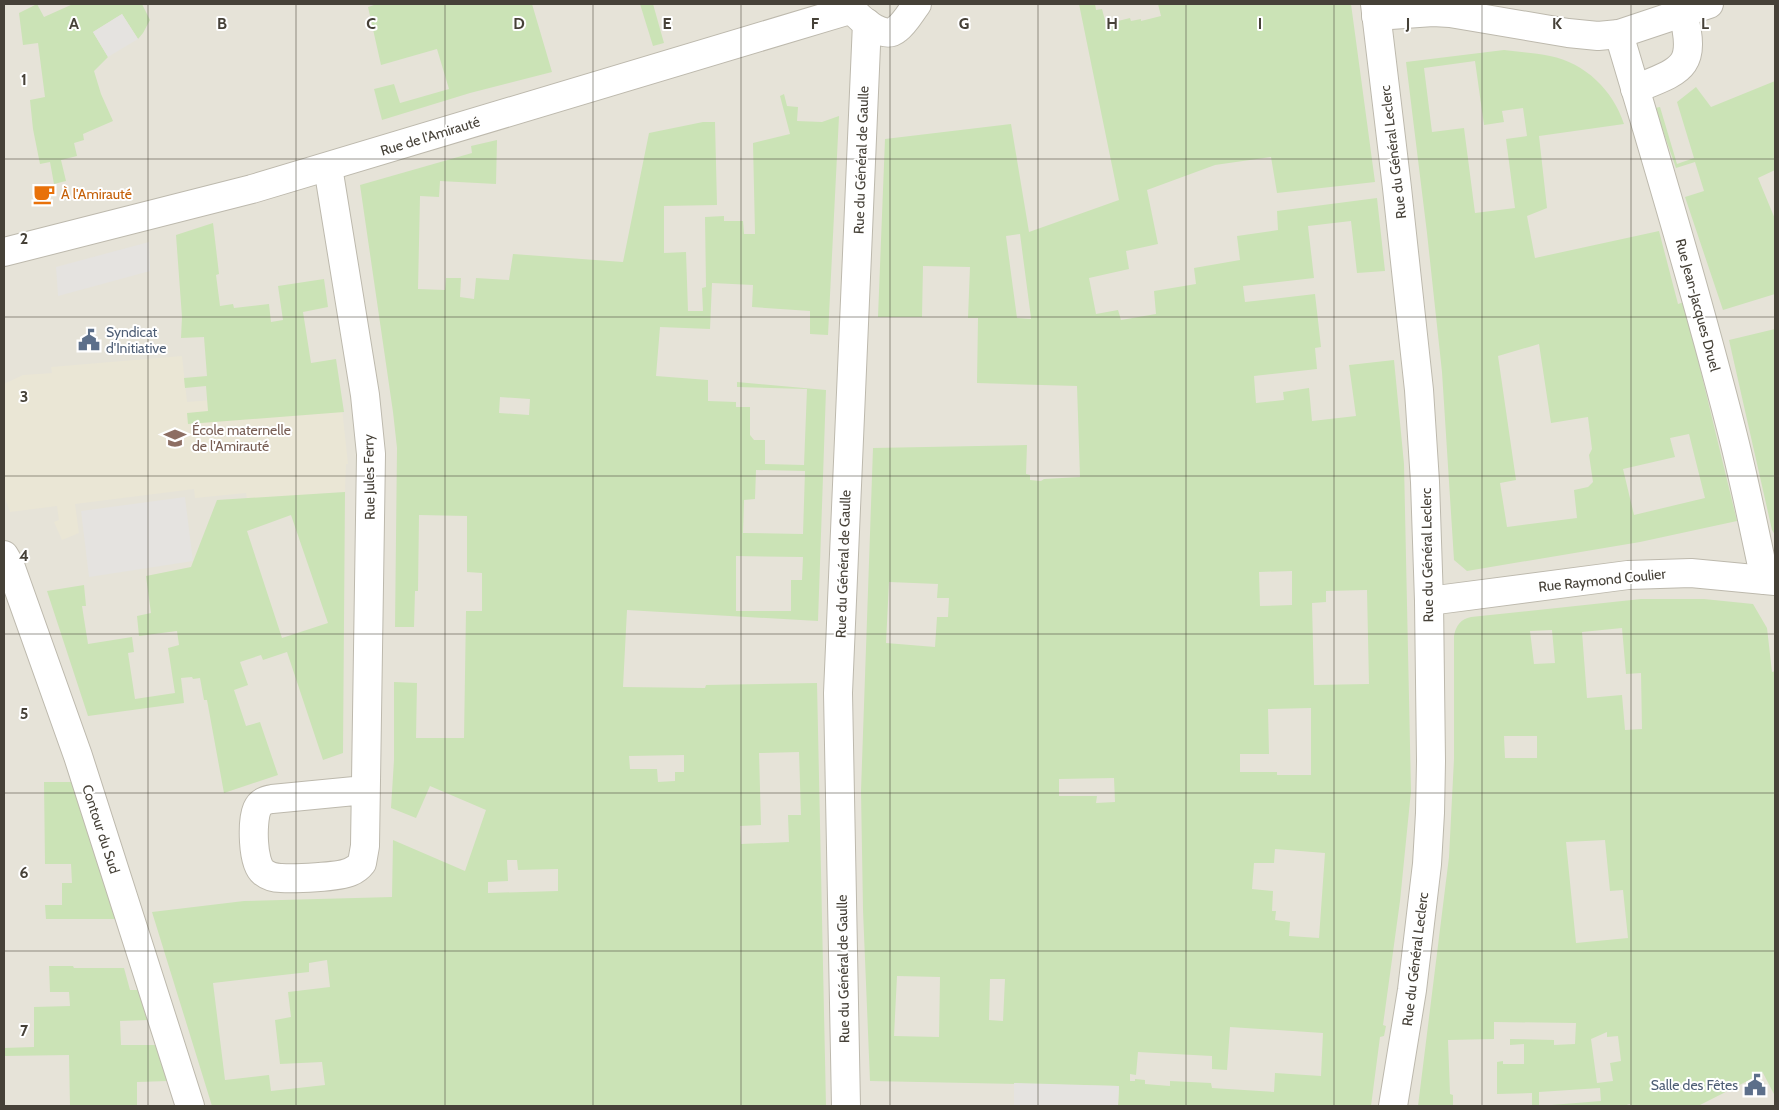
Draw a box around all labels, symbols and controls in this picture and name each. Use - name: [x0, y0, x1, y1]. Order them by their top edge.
- text: A: [69, 14, 79, 33]
- text: B: [217, 14, 227, 33]
- text: C: [366, 14, 376, 33]
- text: D: [513, 14, 525, 33]
- text: E: [662, 14, 672, 33]
- text: F: [811, 14, 820, 33]
- text: G: [959, 14, 969, 33]
- text: H: [1106, 14, 1118, 33]
- text: I: [1258, 14, 1262, 33]
- text: J: [1405, 14, 1410, 33]
- text: K: [1552, 14, 1562, 33]
- text: L: [1701, 14, 1709, 33]
- text: 1: [21, 70, 27, 89]
- street label: Rue du Général Leclerc: [1376, 84, 1410, 220]
- street label: Rue du Général de Gaulle: [849, 86, 873, 234]
- street label: Rue de l'Amirauté: [378, 112, 482, 160]
- cafe icon: À l'Amirauté: [31, 181, 57, 207]
- place label: À l'Amirauté: [61, 185, 132, 203]
- text: 2: [20, 229, 28, 248]
- street label: Rue Jean-Jacques Druel: [1672, 237, 1725, 374]
- place label: Syndicat d'Initiative: [106, 323, 166, 357]
- public building icon: Syndicat d'Initiative: [76, 327, 102, 353]
- text: 3: [20, 387, 28, 406]
- place label: École maternelle de l'Amirauté: [192, 421, 291, 455]
- school or university icon: École maternelle de l'Amirauté: [162, 425, 188, 451]
- street label: Rue Jules Ferry: [359, 434, 379, 520]
- street label: Rue du Général Leclerc: [1417, 488, 1437, 622]
- street label: Rue du Général de Gaulle: [831, 490, 855, 638]
- text: 4: [19, 546, 29, 565]
- street label: Rue Raymond Coulier: [1537, 564, 1667, 596]
- text: 5: [20, 704, 28, 723]
- street label: Contour du Sud: [78, 782, 124, 876]
- text: 6: [20, 863, 29, 882]
- street label: Rue du Général Leclerc: [1398, 891, 1432, 1027]
- street label: Rue du Général de Gaulle: [833, 895, 853, 1043]
- text: 7: [20, 1021, 29, 1040]
- public building icon: Salle des Fêtes: [1742, 1072, 1768, 1098]
- place label: Salle des Fêtes: [1651, 1076, 1738, 1094]

